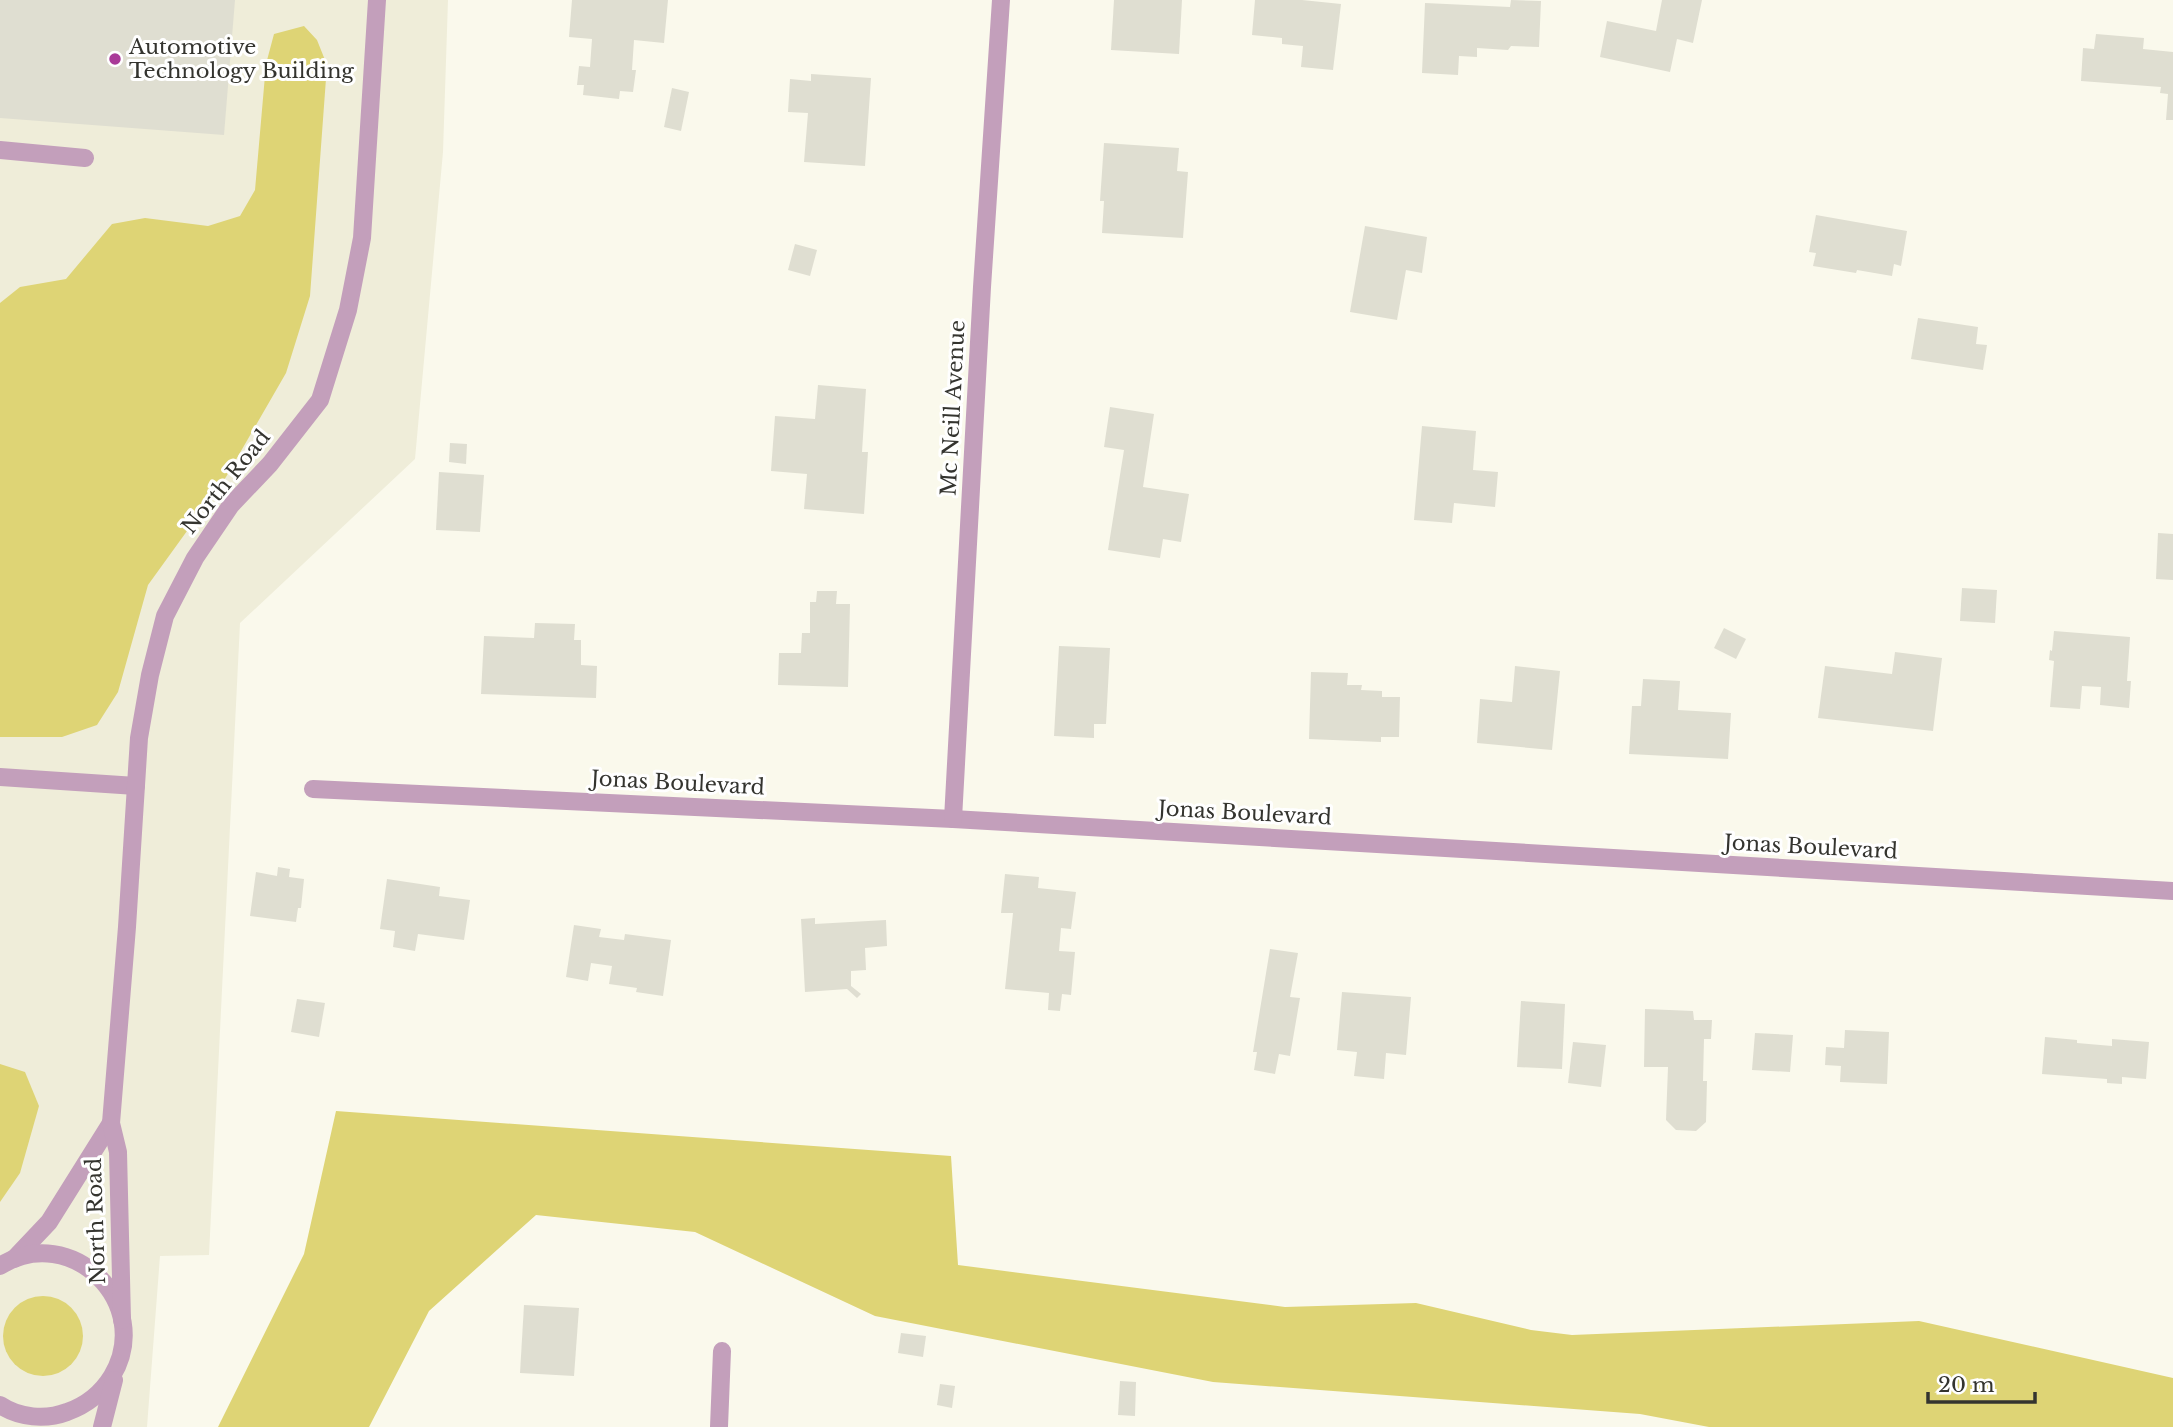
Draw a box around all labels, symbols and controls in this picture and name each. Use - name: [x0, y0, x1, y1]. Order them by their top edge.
- place label: Automotive Technology Building: [128, 34, 354, 84]
- marker: Automotive Technology Building: [107, 51, 123, 67]
- street label: Mc Neill Avenue: [935, 319, 971, 497]
- street label: North Road: [176, 425, 276, 539]
- street label: Jonas Boulevard: [588, 765, 765, 801]
- street label: Jonas Boulevard: [1155, 795, 1332, 831]
- street label: Jonas Boulevard: [1721, 829, 1898, 865]
- street label: North Road: [81, 1157, 111, 1285]
- scale bar: [1928, 1360, 2035, 1404]
- text: 20 m: [1938, 1372, 1995, 1398]

